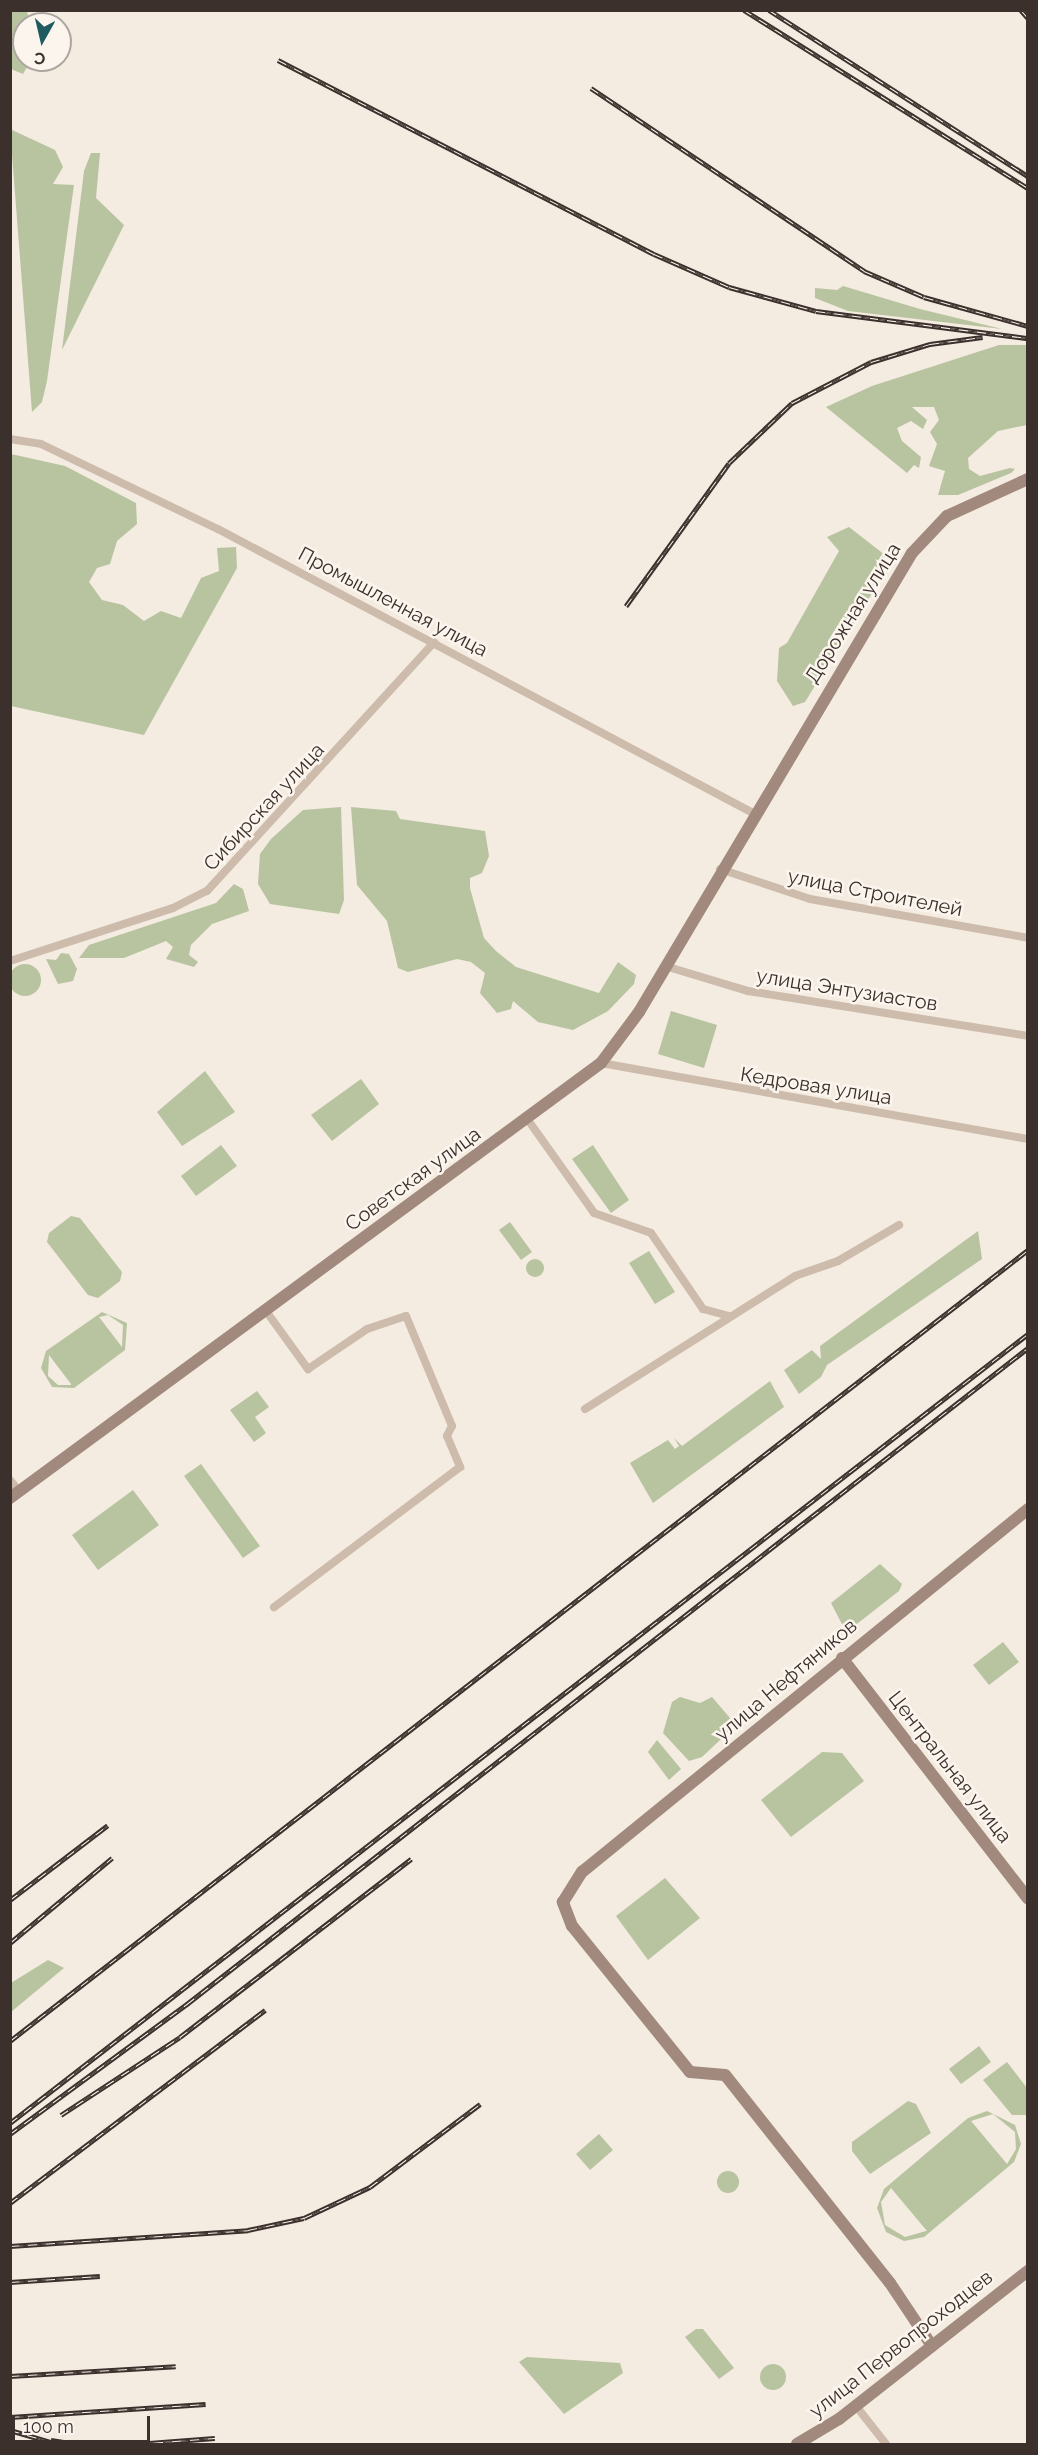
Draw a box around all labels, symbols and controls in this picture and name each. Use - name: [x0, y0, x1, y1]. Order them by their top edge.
- north arrow: [12, 12, 72, 72]
- text: С: [33, 48, 46, 69]
- street label: Дорожная улица: [800, 538, 906, 688]
- street label: Промышленная улица: [294, 542, 492, 662]
- street label: Сибирская улица: [199, 738, 329, 876]
- street label: улица Строителей: [786, 864, 964, 922]
- street label: улица Энтузиастов: [755, 964, 939, 1016]
- street label: Кедровая улица: [738, 1062, 894, 1110]
- street label: Советская улица: [340, 1122, 486, 1236]
- street label: улица Нефтяников: [710, 1614, 862, 1746]
- street label: Центральная улица: [883, 1686, 1017, 1848]
- street label: улица Первопроходцев: [805, 2265, 997, 2423]
- scale bar: [15, 2404, 153, 2442]
- text: 100 m: [23, 2416, 74, 2437]

